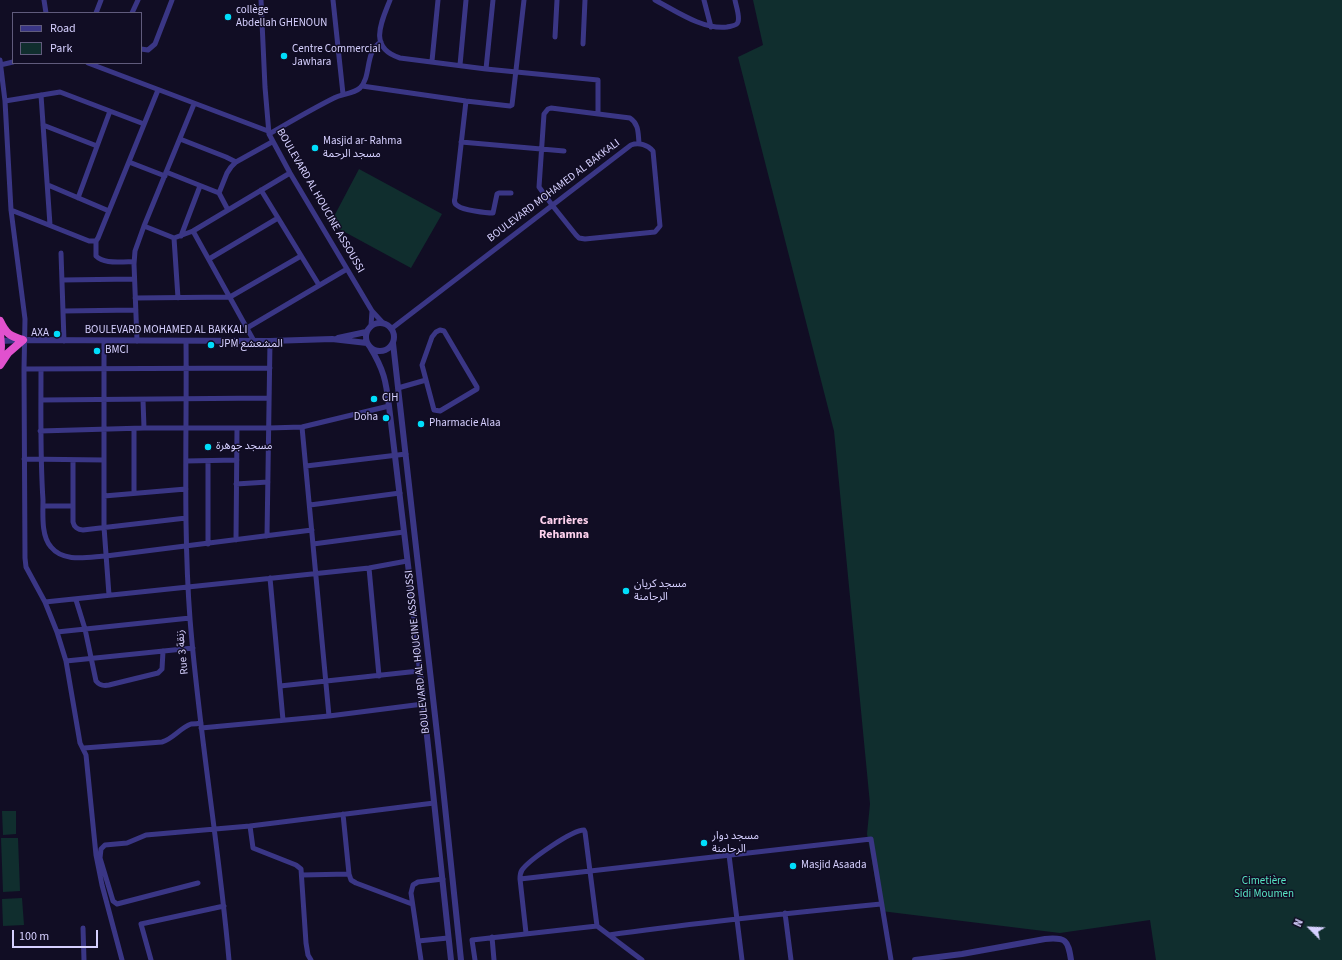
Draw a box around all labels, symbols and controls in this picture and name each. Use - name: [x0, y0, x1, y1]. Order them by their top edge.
- place label: collège Abdellah GHENOUN: [236, 4, 327, 30]
- legend: [12, 12, 142, 64]
- marker: collège Abdellah GHENOUN: [223, 12, 233, 22]
- text: Road: [50, 20, 76, 37]
- text: Park: [50, 40, 72, 57]
- place label: Centre Commercial Jawhara: [292, 43, 381, 69]
- marker: Centre Commercial Jawhara: [279, 51, 289, 61]
- street label: BOULEVARD AL HOUCINE ASSOUSSI: [273, 126, 367, 276]
- place label: Masjid ar- Rahma مسجد الرحمة: [323, 135, 402, 161]
- street label: BOULEVARD MOHAMED AL BAKKALI: [485, 137, 623, 245]
- marker: Masjid ar- Rahma مسجد الرحمة: [310, 143, 320, 153]
- street label: BOULEVARD MOHAMED AL BAKKALI: [85, 324, 247, 338]
- place label: AXA: [31, 327, 49, 341]
- marker: AXA: [52, 329, 62, 339]
- place label: JPM المشعشع: [219, 338, 283, 352]
- marker: JPM المشعشع: [206, 340, 216, 350]
- place label: BMCI: [105, 344, 129, 358]
- marker: BMCI: [92, 346, 102, 356]
- place label: CIH: [382, 392, 398, 406]
- marker: CIH: [369, 394, 379, 404]
- place label: Doha: [354, 411, 378, 425]
- marker: Doha: [381, 413, 391, 423]
- place label: Pharmacie Alaa: [429, 417, 500, 431]
- marker: Pharmacie Alaa: [416, 419, 426, 429]
- place label: مسجد جوهرة: [216, 440, 273, 454]
- marker: مسجد جوهرة: [203, 442, 213, 452]
- district label: Carrières Rehamna: [539, 514, 589, 542]
- street label: BOULEVARD AL HOUCINE ASSOUSSI: [403, 570, 433, 734]
- place label: مسجد كريان الرحامنة: [634, 578, 687, 604]
- marker: مسجد كريان الرحامنة: [621, 586, 631, 596]
- street label: Rue 3 زنقة: [174, 629, 192, 675]
- place label: مسجد دوار الرحامنة: [712, 830, 759, 856]
- marker: مسجد دوار الرحامنة: [699, 838, 709, 848]
- place label: Masjid Asaada: [801, 859, 866, 873]
- marker: Masjid Asaada: [788, 861, 798, 871]
- park label: Cimetière Sidi Moumen: [1234, 875, 1294, 901]
- north arrow: [1290, 908, 1330, 948]
- text: N: [1290, 917, 1307, 929]
- scale bar: [14, 922, 100, 948]
- text: 100 m: [19, 928, 49, 945]

